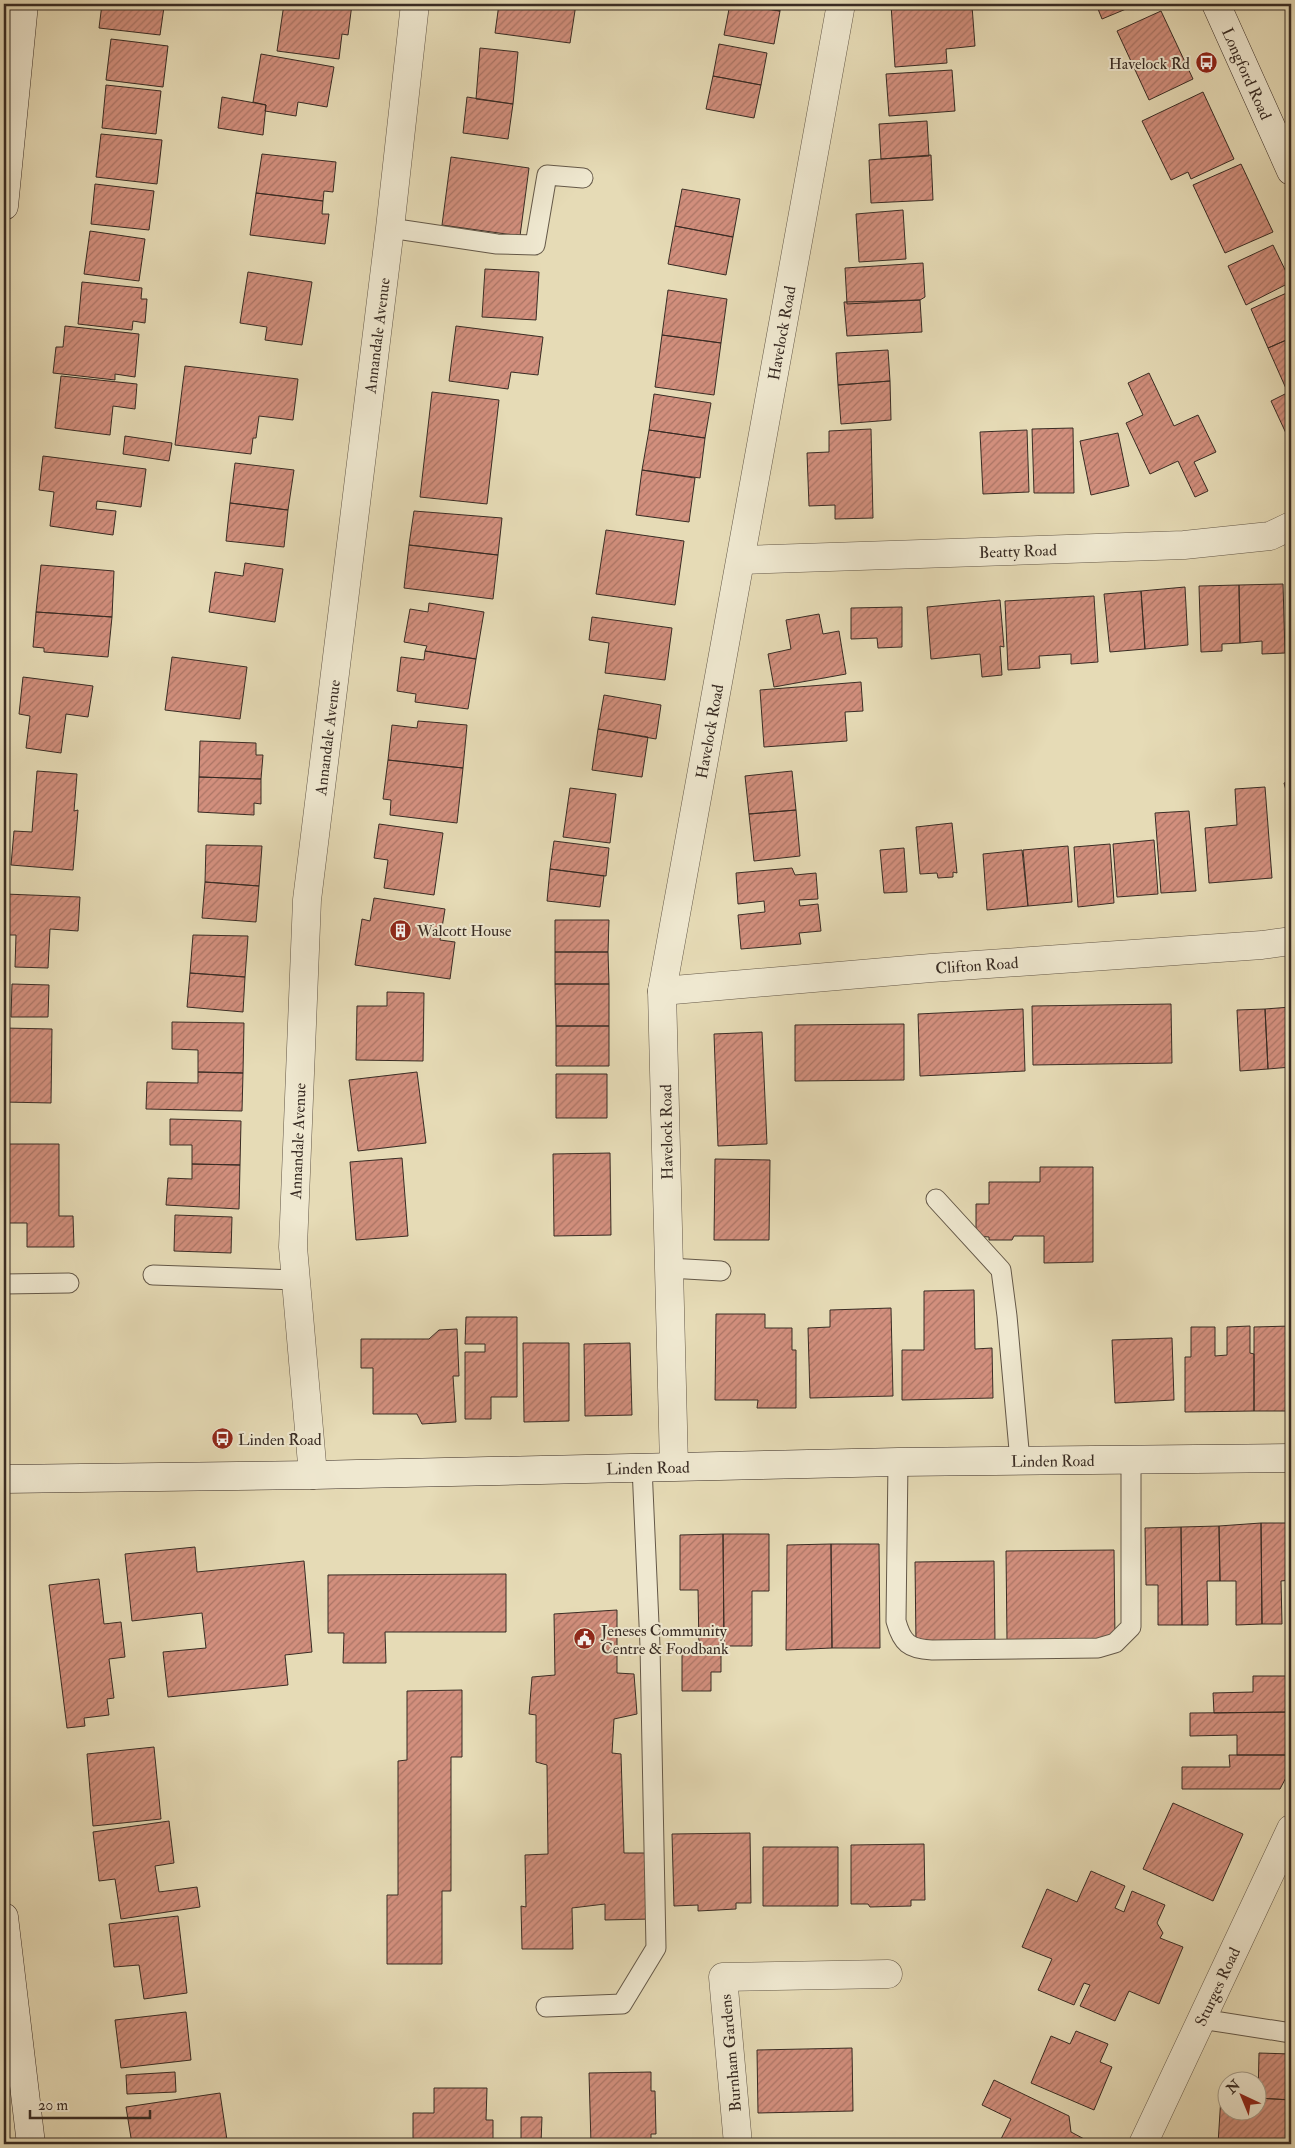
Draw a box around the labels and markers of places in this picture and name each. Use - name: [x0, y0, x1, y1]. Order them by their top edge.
- bus stop icon: Havelock Rd: [1194, 51, 1218, 75]
- place label: Havelock Rd: [1109, 54, 1190, 74]
- building icon: Walcott House: [389, 918, 413, 942]
- place label: Walcott House: [416, 921, 512, 941]
- bus stop icon: Linden Road: [210, 1427, 234, 1451]
- place label: Linden Road: [238, 1430, 322, 1450]
- place label: Jeneses Community Centre & Foodbank: [600, 1621, 729, 1659]
- public building icon: Jeneses Community Centre & Foodbank: [573, 1627, 597, 1651]

